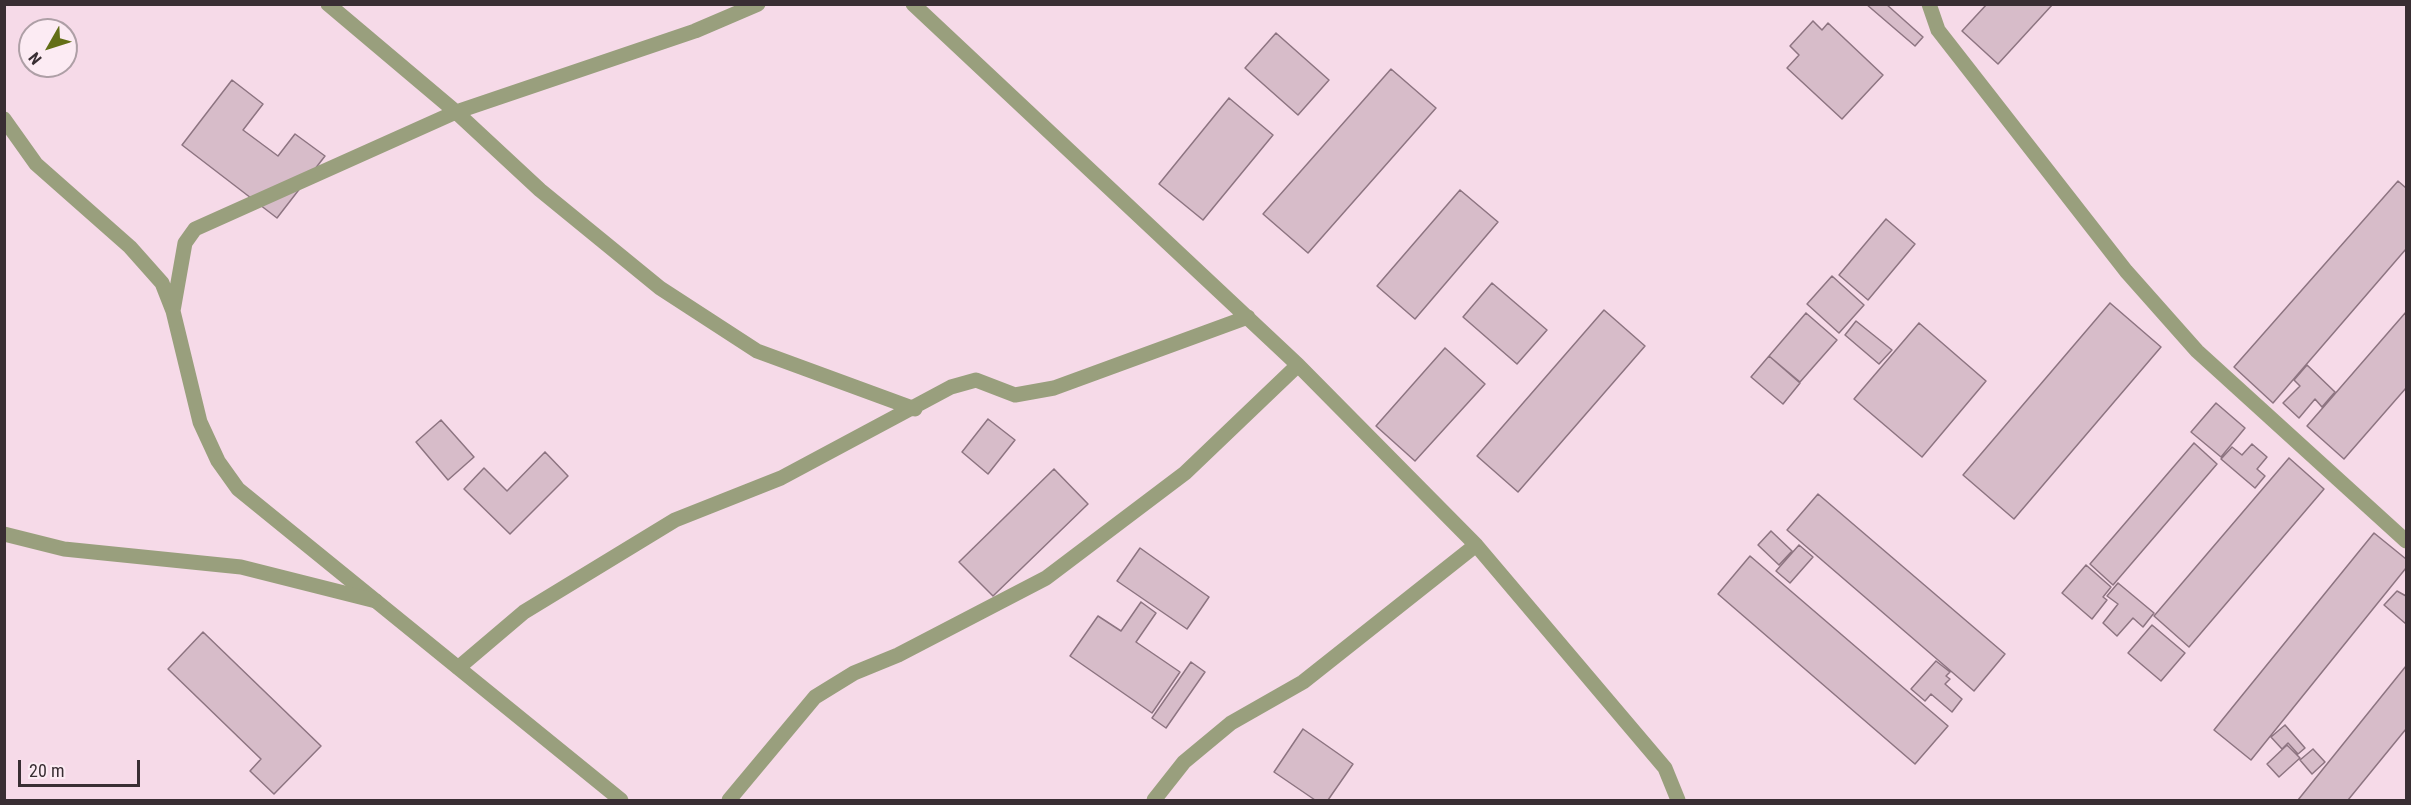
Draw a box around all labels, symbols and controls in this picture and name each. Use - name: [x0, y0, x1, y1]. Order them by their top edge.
- north arrow: [18, 18, 78, 78]
- text: N: [25, 49, 46, 68]
- scale bar: [21, 748, 142, 786]
- text: 20 m: [29, 760, 64, 781]

